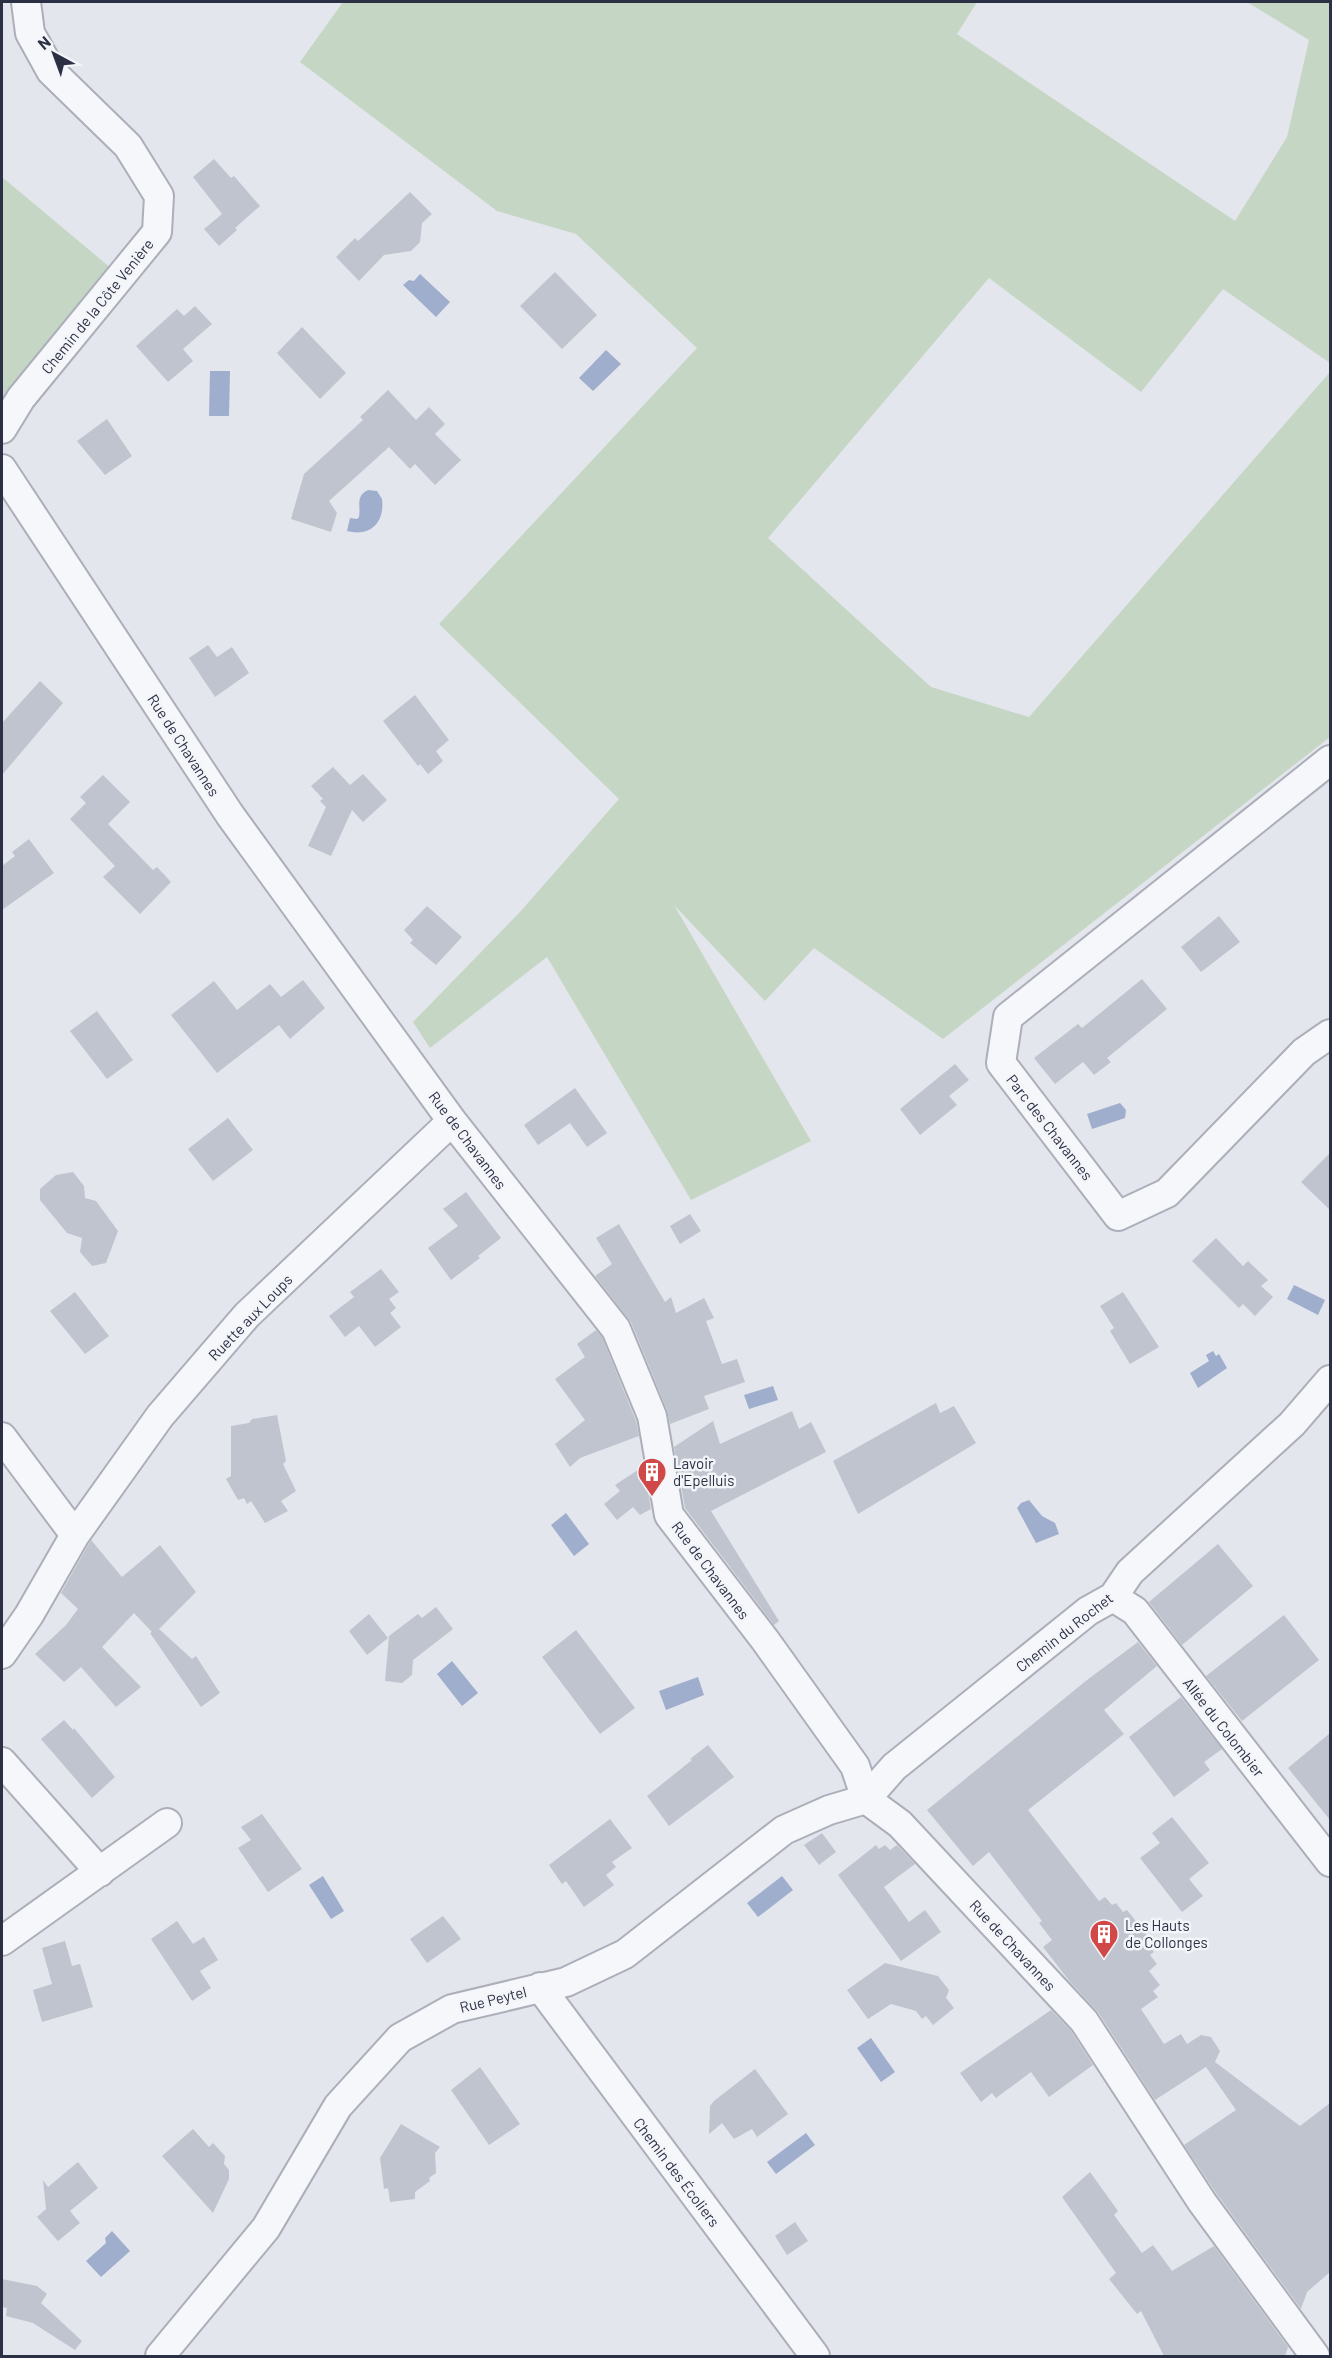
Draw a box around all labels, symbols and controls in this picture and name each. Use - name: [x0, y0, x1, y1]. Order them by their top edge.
- north arrow: [24, 24, 84, 84]
- text: N: [34, 32, 54, 53]
- street label: Chemin de la Côte Venière: [37, 235, 157, 377]
- street label: Rue de Chavannes: [144, 691, 224, 799]
- street label: Parc des Chavannes: [1003, 1070, 1097, 1184]
- street label: Rue de Chavannes: [425, 1087, 511, 1193]
- street label: Ruette aux Loups: [204, 1270, 296, 1364]
- place label: Lavoir d'Epelluis: [673, 1454, 734, 1489]
- building icon: Lavoir d'Epelluis: [636, 1456, 668, 1498]
- street label: Rue de Chavannes: [668, 1517, 754, 1623]
- street label: Chemin du Rochet: [1012, 1589, 1116, 1675]
- street label: Allée du Colombier: [1180, 1674, 1269, 1781]
- street label: Rue de Chavannes: [966, 1896, 1060, 1994]
- place label: Les Hauts de Collonges: [1125, 1916, 1208, 1951]
- building icon: Les Hauts de Collonges: [1088, 1918, 1120, 1960]
- street label: Rue Peytel: [458, 1982, 528, 2016]
- street label: Chemin des Écoliers: [630, 2114, 724, 2230]

